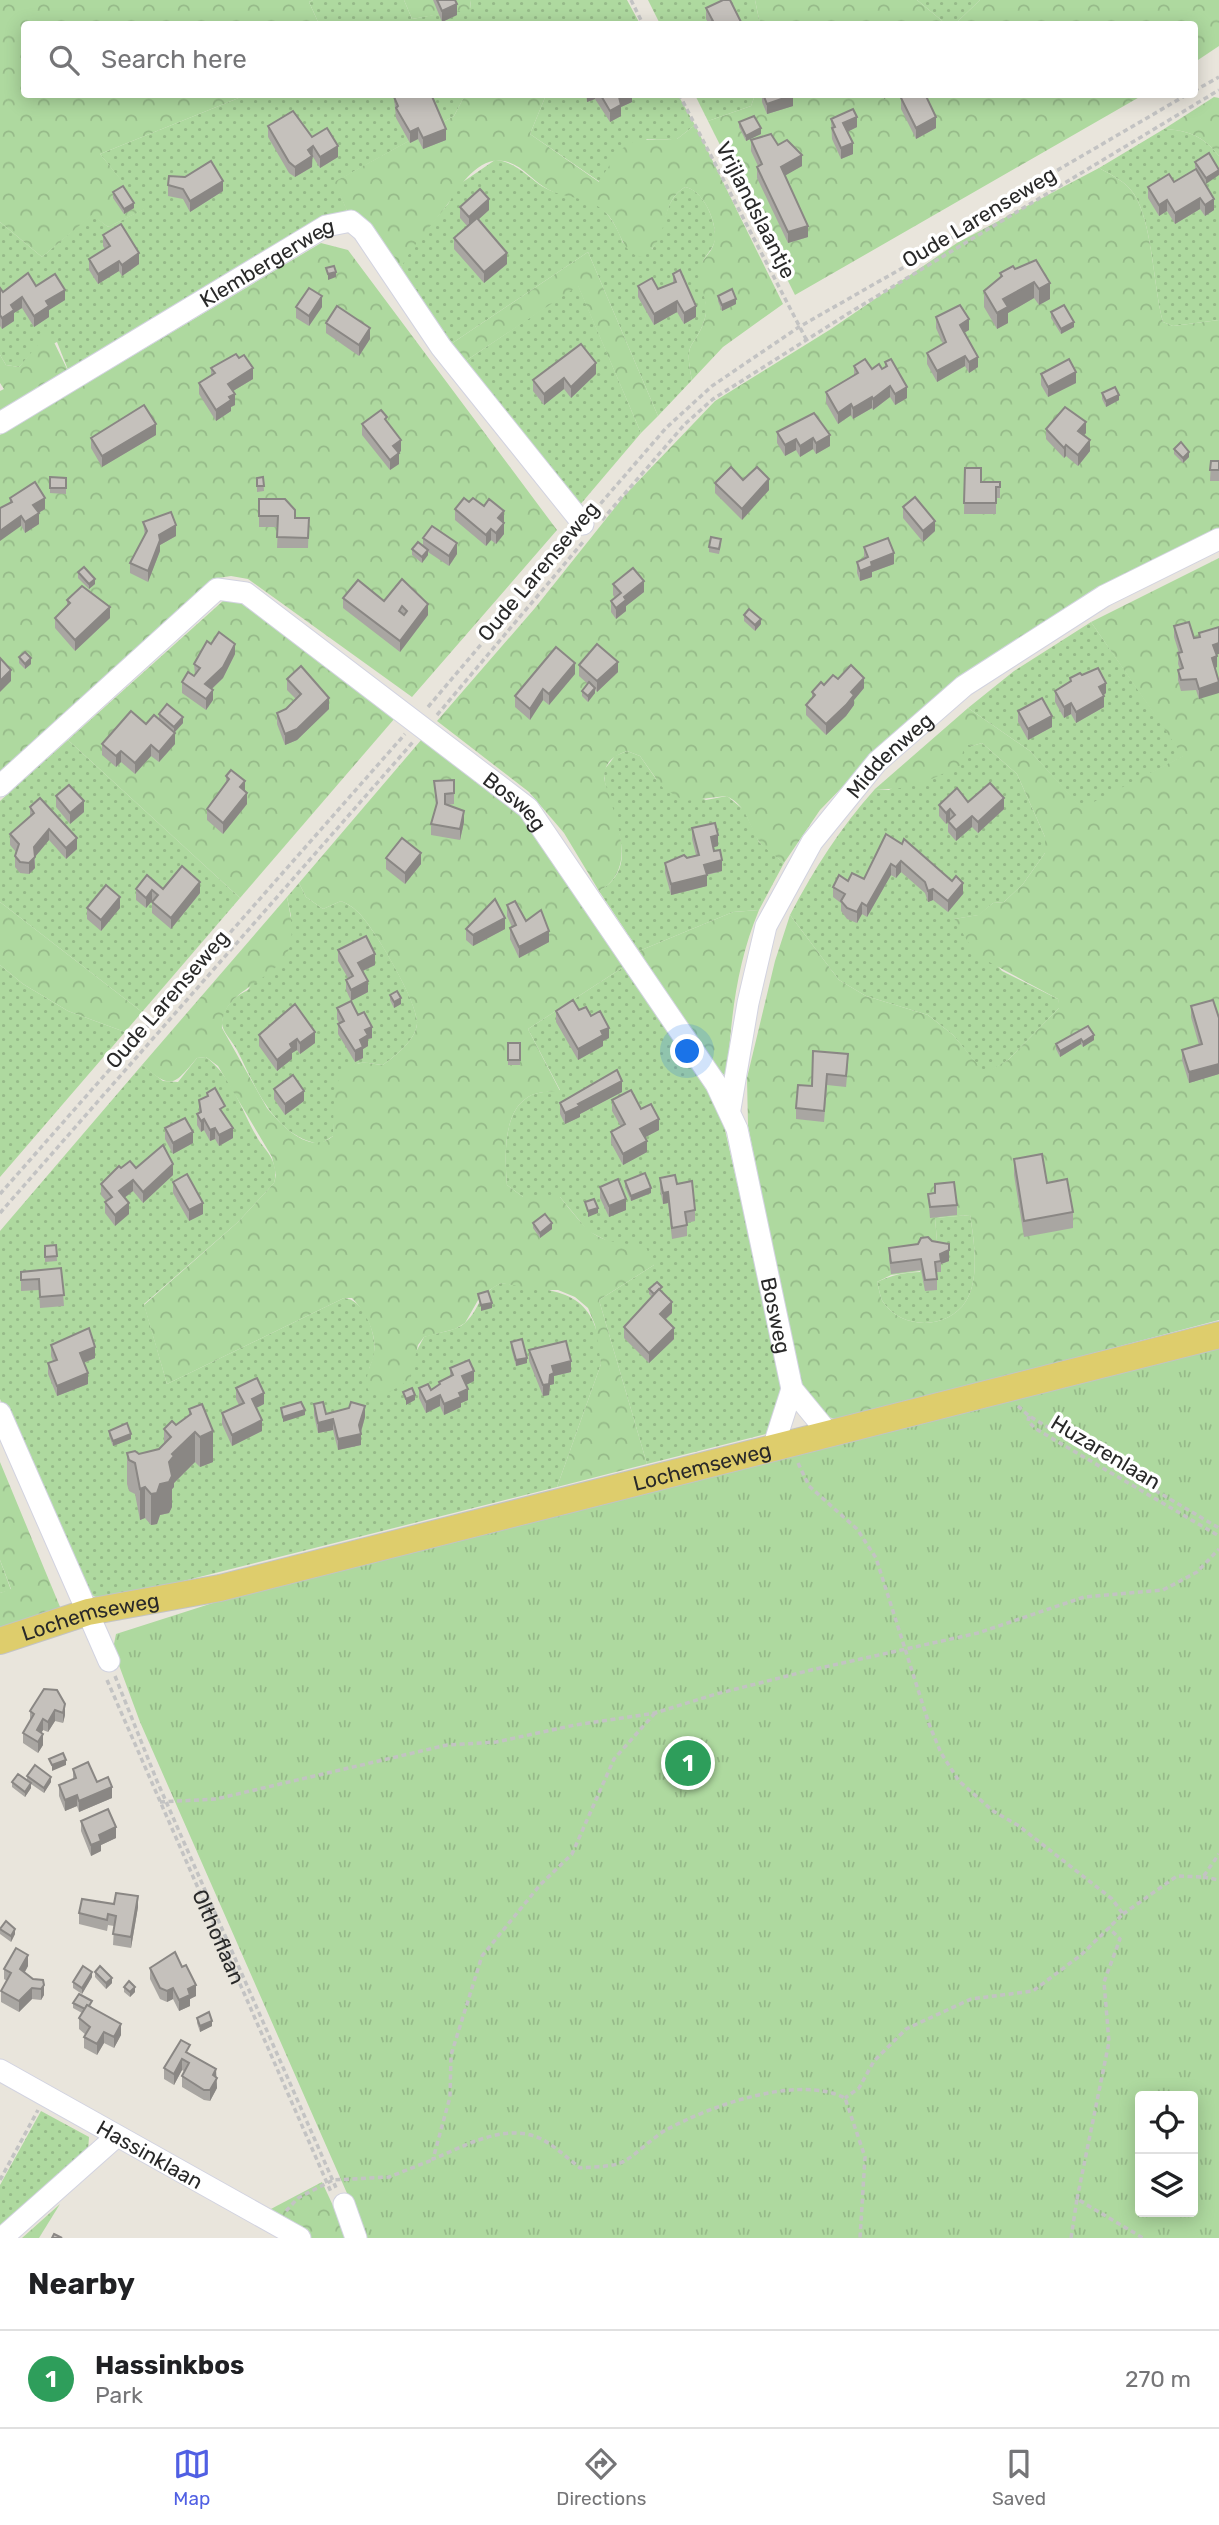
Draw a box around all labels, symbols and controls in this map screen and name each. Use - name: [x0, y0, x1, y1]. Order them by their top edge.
- search box: [21, 21, 1198, 98]
- icon: search: [45, 41, 83, 79]
- text: Search here: [101, 44, 247, 75]
- street label: Vrijlandslaantje: [711, 137, 801, 283]
- street label: Oude Larenseweg: [898, 161, 1060, 273]
- street label: Klembergerweg: [195, 212, 336, 312]
- street label: Oude Larenseweg: [472, 496, 604, 646]
- street label: Middenweg: [841, 707, 938, 803]
- street label: Bosweg: [479, 766, 552, 835]
- street label: Oude Larenseweg: [100, 925, 234, 1073]
- your location: [670, 1034, 704, 1068]
- street label: Bosweg: [756, 1275, 797, 1356]
- street label: Huzarenlaan: [1047, 1410, 1165, 1494]
- street label: Lochemseweg: [630, 1436, 774, 1495]
- street label: Lochemseweg: [18, 1587, 161, 1646]
- pin: 1: [665, 1737, 711, 1789]
- street label: Olthoflaan: [188, 1885, 251, 1988]
- map controls: [1135, 2091, 1198, 2217]
- button: locate: [1135, 2091, 1198, 2154]
- street label: Hassinklaan: [93, 2114, 208, 2194]
- button: layers: [1135, 2154, 1198, 2217]
- text: Nearby: [28, 2266, 135, 2302]
- text: Hassinkbos: [95, 2350, 245, 2381]
- text: 1: [45, 2365, 57, 2393]
- text: 270 m: [1125, 2365, 1191, 2393]
- text: Park: [95, 2381, 143, 2409]
- tab: Map: [173, 2445, 211, 2510]
- tab: Directions: [556, 2445, 646, 2510]
- tab: Saved: [992, 2445, 1046, 2510]

